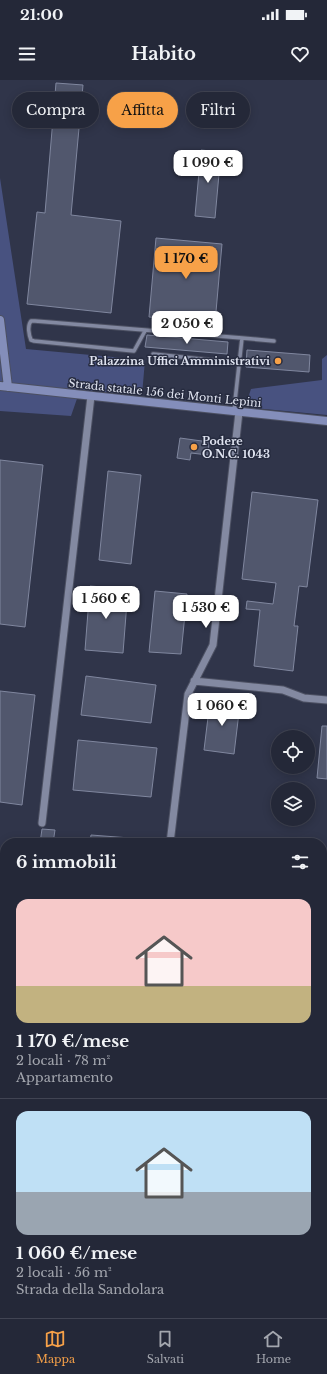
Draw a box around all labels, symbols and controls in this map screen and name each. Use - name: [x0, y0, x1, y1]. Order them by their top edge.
- text: 21:00: [20, 5, 63, 24]
- icon: menu: [16, 43, 38, 65]
- text: Habito: [131, 43, 196, 65]
- icon: heart: [289, 43, 311, 65]
- chip: Compra: [12, 92, 99, 128]
- chip: Affitta: [107, 92, 178, 128]
- chip: Filtri: [186, 92, 250, 128]
- pin: 1 090 €: [171, 150, 245, 184]
- text: 1 090 €: [183, 154, 233, 171]
- pin: 1 170 €: [149, 246, 223, 280]
- text: 1 170 €: [164, 250, 208, 267]
- pin: 2 050 €: [150, 311, 224, 345]
- text: 2 050 €: [161, 315, 213, 332]
- place label: Palazzina Uffici Amministrativi: [89, 354, 270, 368]
- marker: Palazzina Uffici Amministrativi: [273, 356, 283, 366]
- street label: Strada statale 156 dei Monti Lepini: [68, 376, 262, 410]
- place label: Podere O.N.C. 1043: [202, 434, 270, 461]
- marker: Podere O.N.C. 1043: [189, 442, 199, 452]
- pin: 1 560 €: [69, 586, 143, 620]
- text: 1 560 €: [82, 590, 130, 607]
- pin: 1 530 €: [169, 595, 243, 629]
- text: 1 530 €: [182, 599, 230, 616]
- pin: 1 060 €: [185, 693, 259, 727]
- text: 1 060 €: [197, 697, 247, 714]
- map controls: [271, 730, 315, 826]
- button: locate: [271, 730, 315, 774]
- button: layers: [271, 782, 315, 826]
- icon: filters: [289, 851, 311, 873]
- text: 6 immobili: [16, 852, 117, 873]
- icon: home: [128, 925, 200, 997]
- text: 1 170 €/mese: [16, 1031, 129, 1052]
- text: 2 locali · 78 m²: [16, 1052, 110, 1069]
- text: Appartamento: [16, 1069, 113, 1086]
- icon: home: [128, 1137, 200, 1209]
- text: 1 060 €/mese: [16, 1243, 137, 1264]
- text: 2 locali · 56 m²: [16, 1264, 112, 1281]
- text: Strada della Sandolara: [16, 1281, 164, 1298]
- tab: Mappa: [36, 1328, 75, 1366]
- tab: Salvati: [147, 1328, 184, 1366]
- tab: Home: [256, 1328, 291, 1366]

